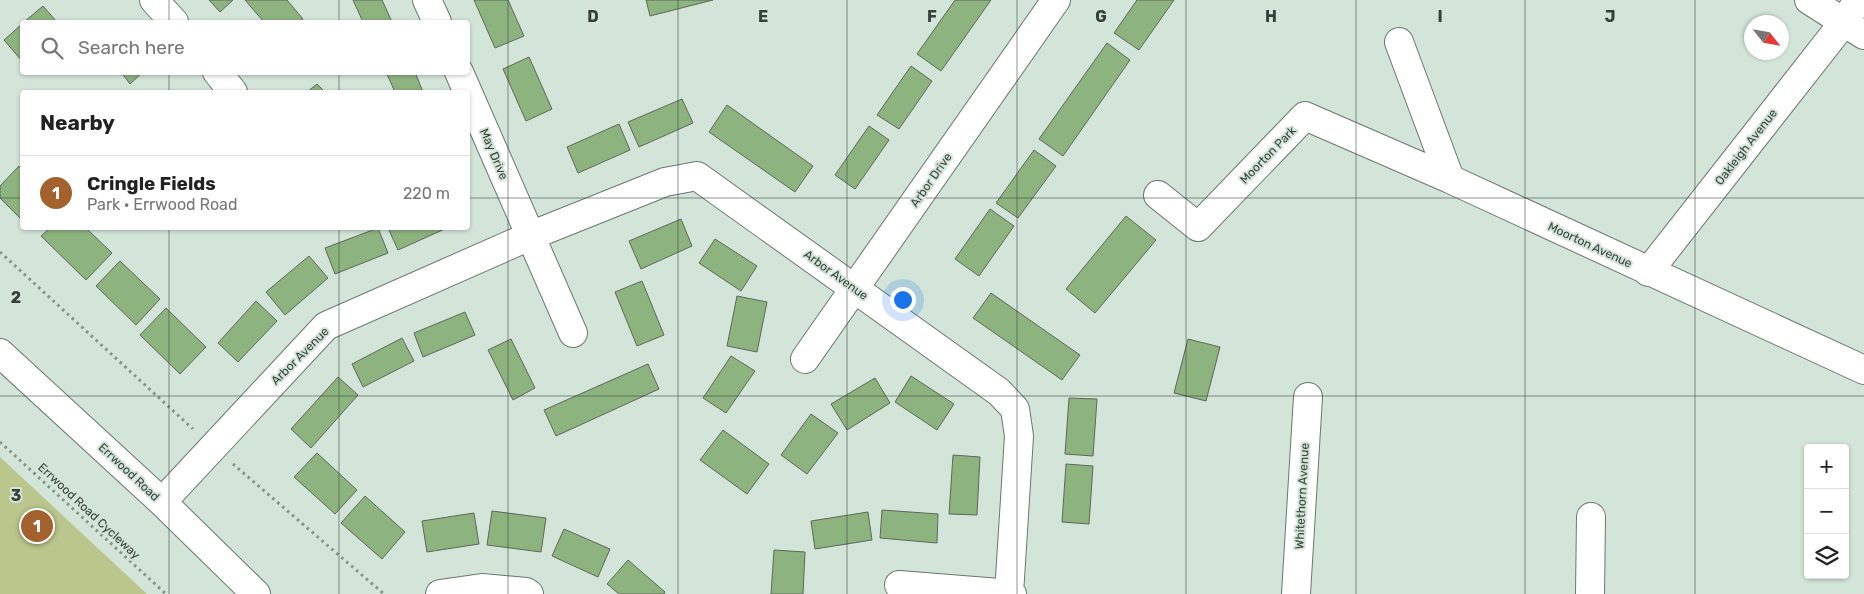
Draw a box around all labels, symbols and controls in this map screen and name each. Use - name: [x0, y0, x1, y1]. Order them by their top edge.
- text: D: [587, 7, 599, 26]
- text: E: [758, 7, 768, 26]
- text: F: [927, 7, 937, 26]
- text: G: [1095, 7, 1107, 26]
- text: H: [1265, 7, 1277, 26]
- text: I: [1437, 7, 1443, 26]
- text: J: [1605, 7, 1615, 26]
- north arrow: [1744, 15, 1789, 60]
- search box: [20, 20, 470, 75]
- icon: search: [38, 34, 66, 62]
- text: Search here: [78, 36, 185, 59]
- street label: Oakleigh Avenue: [1712, 106, 1780, 188]
- text: Nearby: [40, 110, 115, 135]
- street label: Moorton Park: [1237, 123, 1300, 187]
- street label: May Drive: [477, 126, 511, 182]
- street label: Arbor Drive: [907, 150, 955, 210]
- text: Cringle Fields: [87, 172, 216, 195]
- text: 1: [52, 184, 60, 203]
- text: 220 m: [403, 184, 450, 203]
- text: Park · Errwood Road: [87, 195, 237, 214]
- street label: Moorton Avenue: [1546, 219, 1635, 271]
- street label: Arbor Avenue: [801, 247, 871, 303]
- your location: [890, 287, 916, 313]
- text: 2: [11, 288, 21, 307]
- street label: Arbor Avenue: [268, 324, 332, 388]
- street label: Errwood Road: [96, 440, 162, 504]
- street label: Whitethorn Avenue: [1292, 442, 1312, 550]
- map controls: [1804, 444, 1849, 579]
- button: +: [1804, 444, 1849, 489]
- street label: Errwood Road Cycleway: [35, 460, 143, 562]
- text: 3: [11, 486, 21, 505]
- button: −: [1804, 489, 1849, 534]
- pin: 1: [21, 507, 53, 545]
- button: layers: [1804, 534, 1849, 579]

